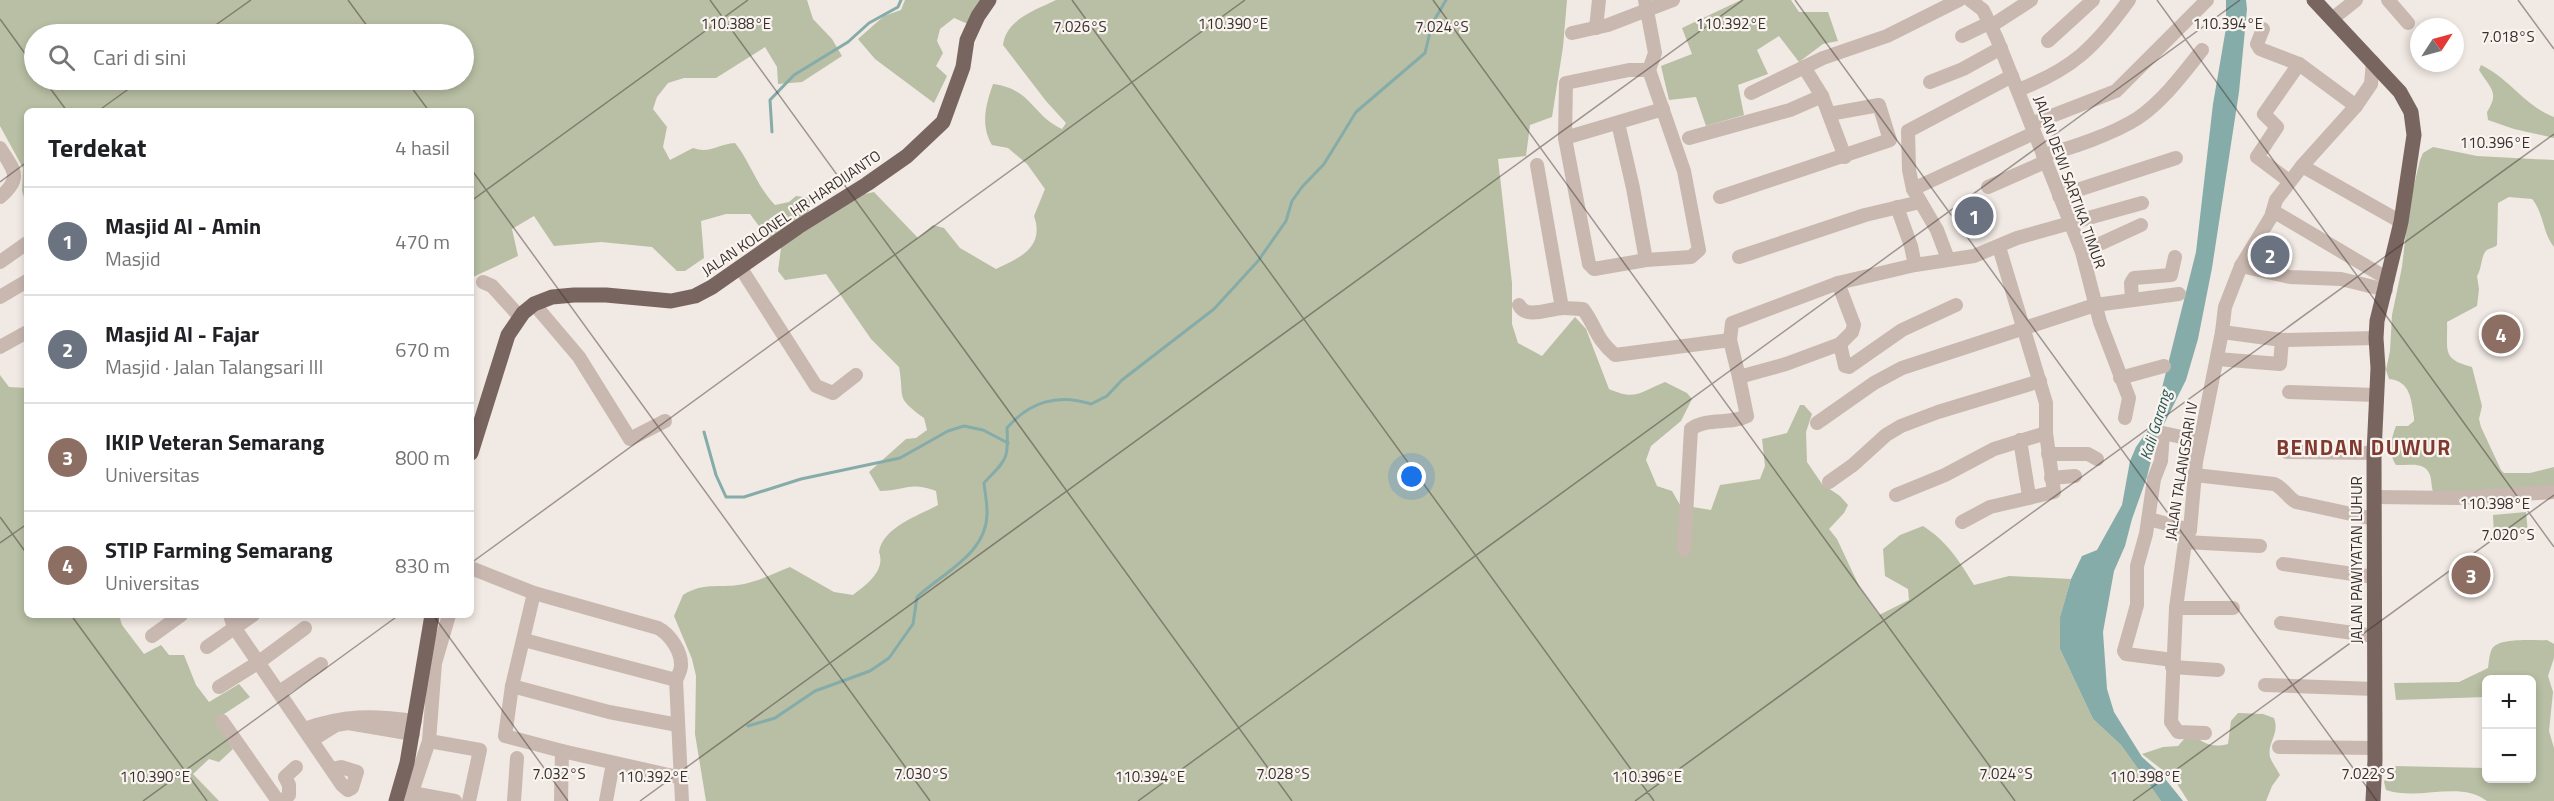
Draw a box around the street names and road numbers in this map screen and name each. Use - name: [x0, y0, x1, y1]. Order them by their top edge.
- street label: JALAN DEWI SARTIKA TIMUR: [2028, 92, 2112, 272]
- street label: JALAN KOLONEL HR HARDIJANTO: [697, 144, 885, 282]
- street label: JALAN TALANGSARI IV: [2159, 400, 2203, 542]
- street label: JALAN PAWIYATAN LUHUR: [2345, 476, 2368, 644]

